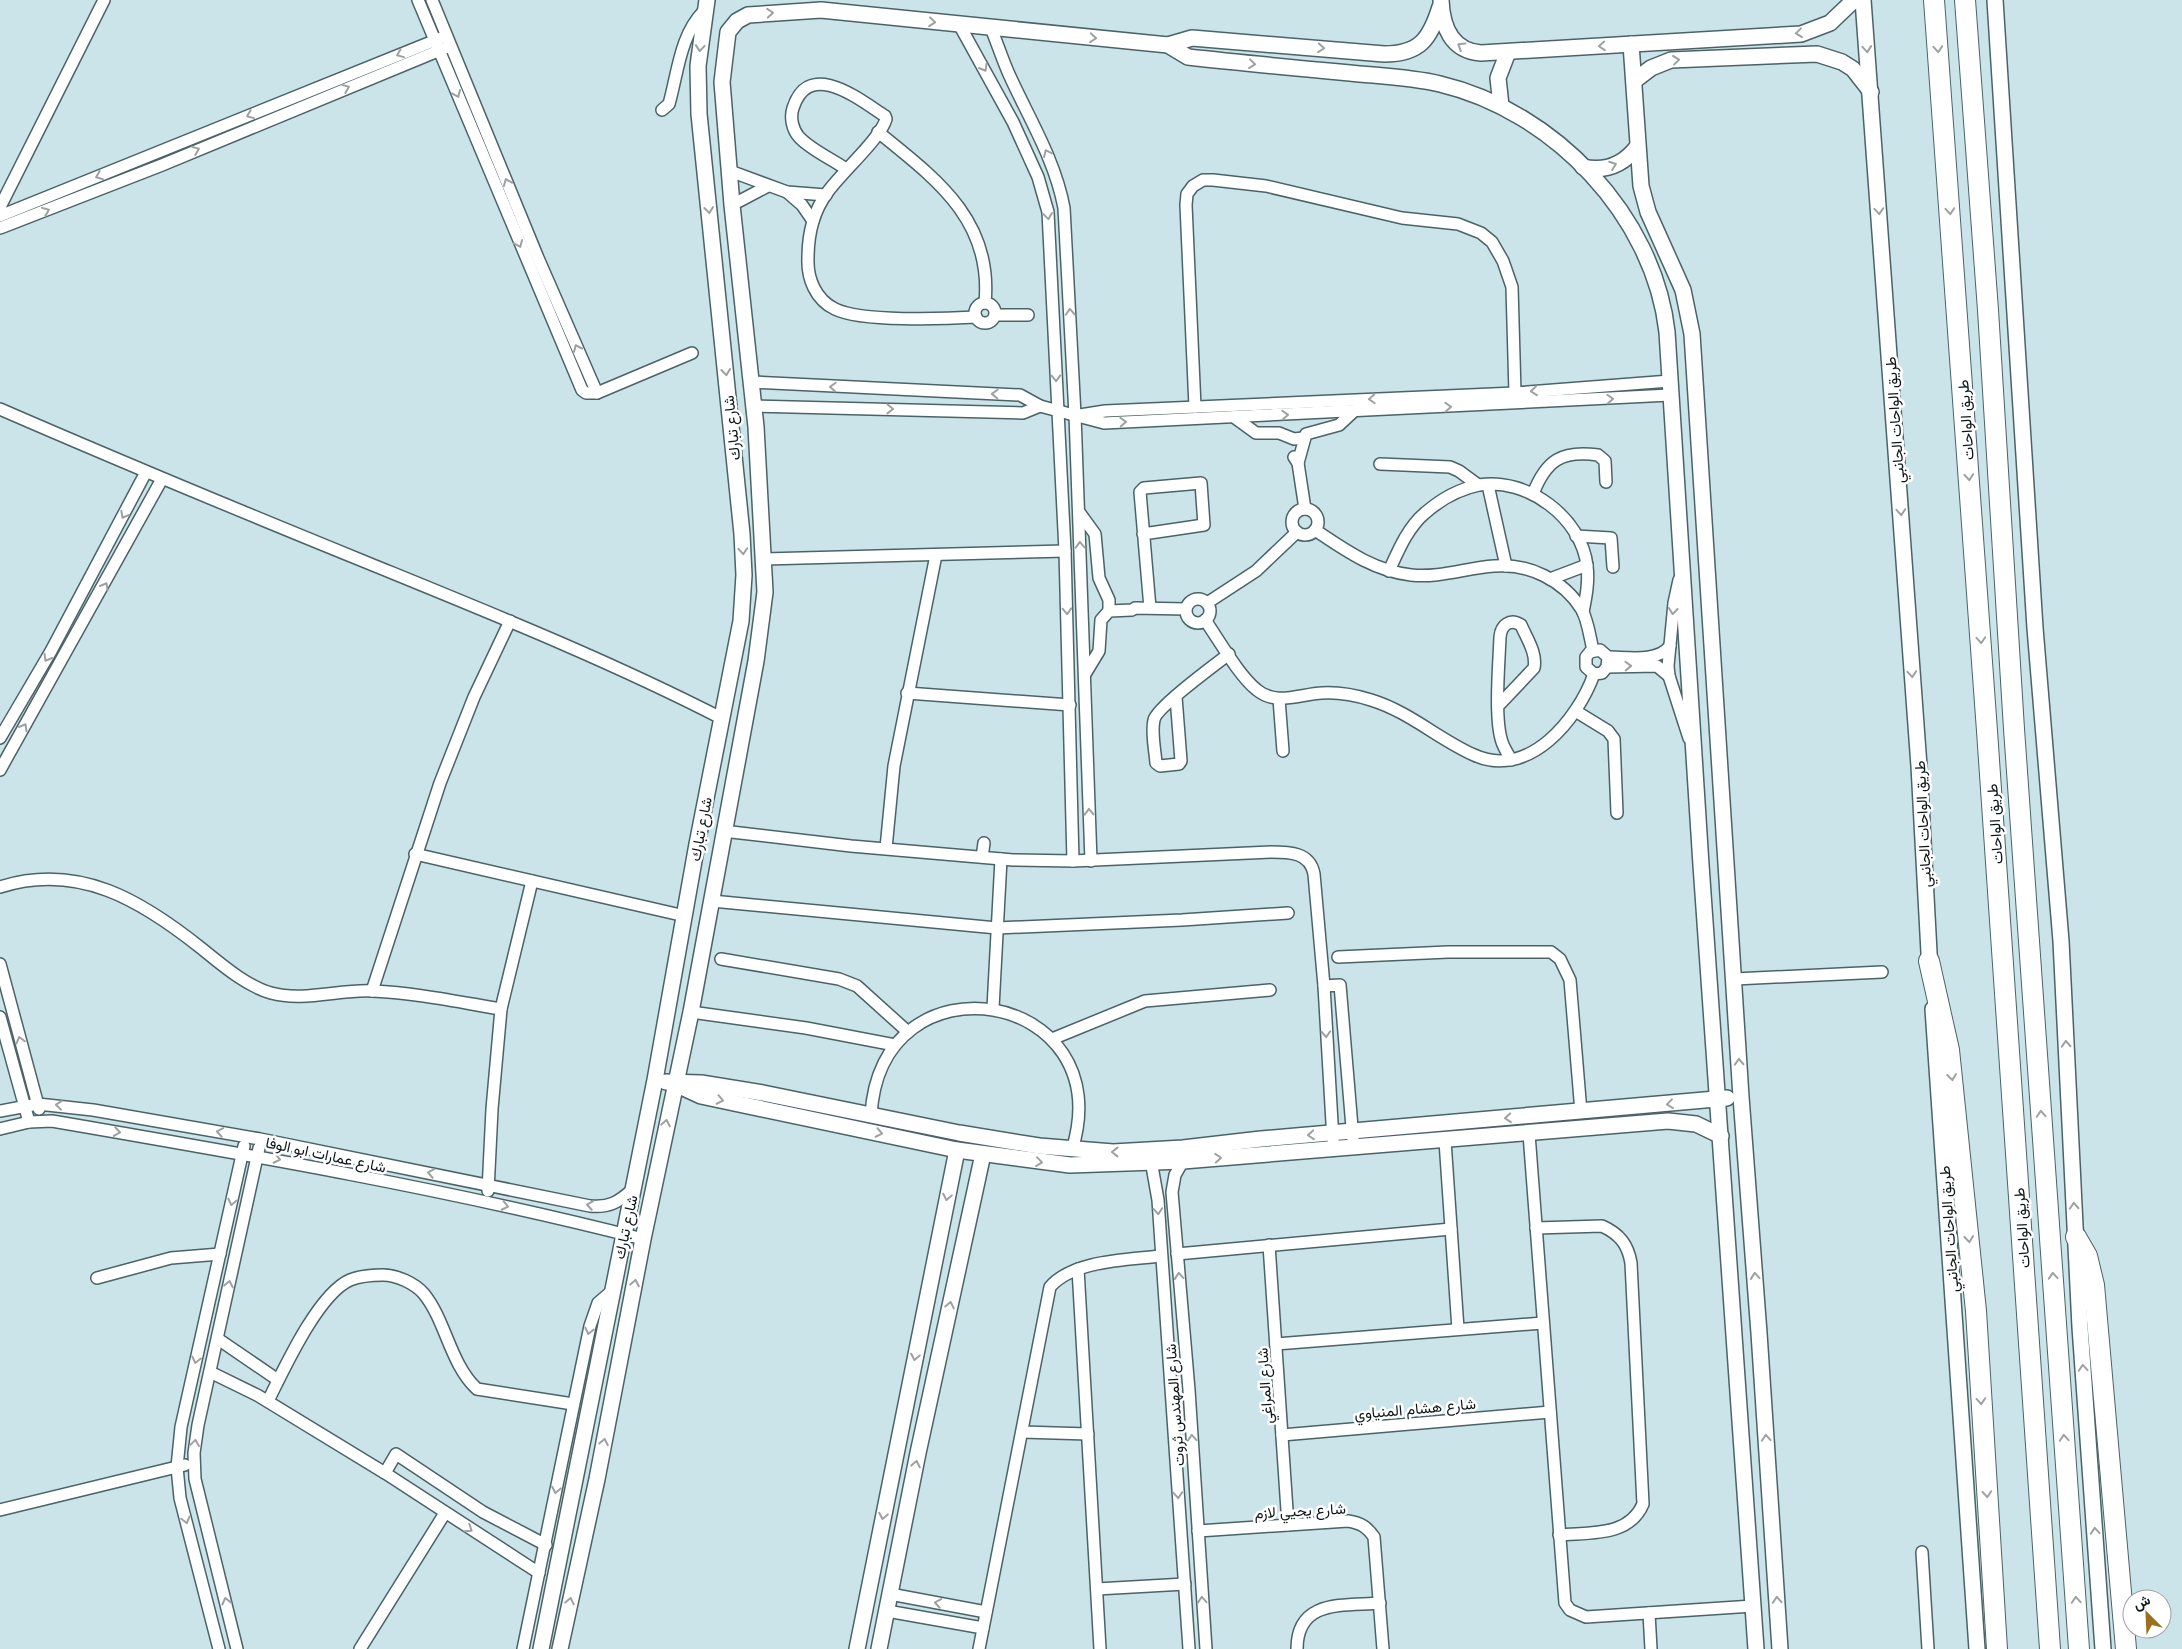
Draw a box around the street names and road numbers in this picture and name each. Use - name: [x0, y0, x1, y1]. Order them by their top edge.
- street label: طريق الواحات الجانبي: [1881, 355, 1912, 484]
- street label: طريق الواحات: [1953, 379, 1979, 461]
- street label: شارع تبارك: [719, 394, 746, 461]
- street label: طريق الواحات الجانبي: [1910, 760, 1939, 888]
- street label: طريق الواحات: [1982, 783, 2008, 865]
- street label: شارع تبارك: [685, 795, 718, 863]
- street label: شارع عمارات ابو الوفا: [264, 1132, 388, 1179]
- street label: طريق الواحات الجانبي: [1935, 1164, 1966, 1293]
- street label: طريق الواحات: [2009, 1187, 2035, 1269]
- street label: شارع تبارك: [609, 1193, 644, 1261]
- street label: شارع المهندس ثروت: [1161, 1343, 1190, 1467]
- street label: شارع المراغي: [1252, 1347, 1281, 1425]
- street label: شارع هشام المنياوي: [1354, 1394, 1477, 1427]
- street label: شارع يحيي لازم: [1254, 1499, 1347, 1526]

